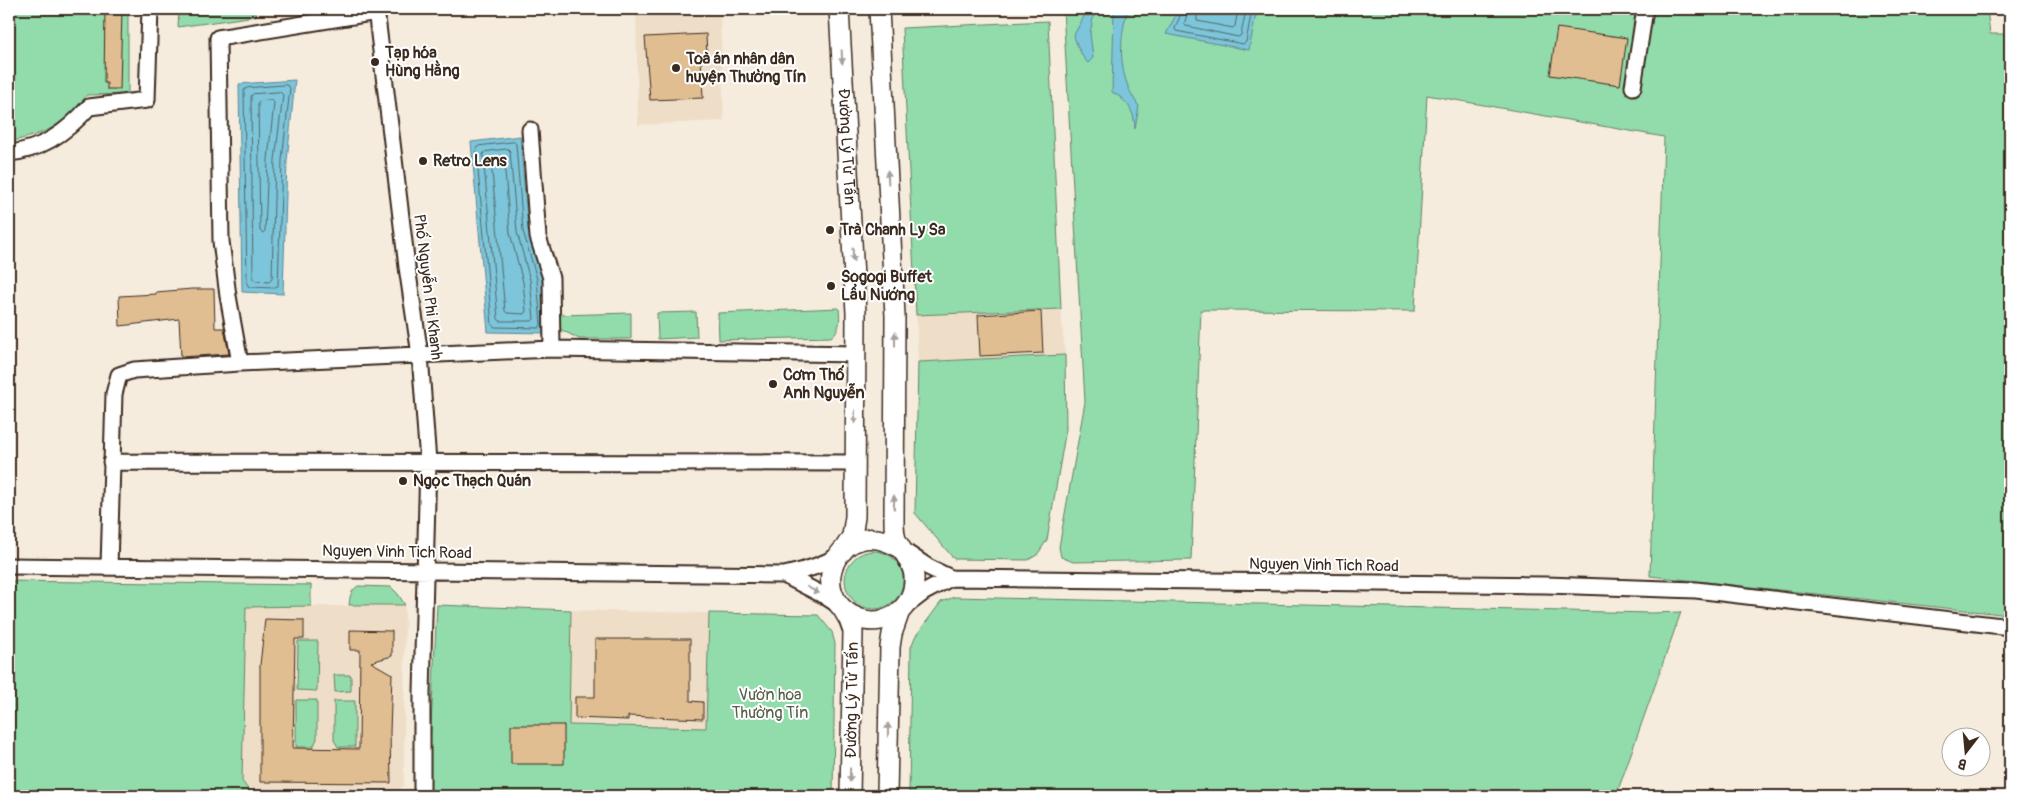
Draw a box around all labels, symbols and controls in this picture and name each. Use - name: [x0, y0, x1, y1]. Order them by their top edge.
- place label: Tạp hóa Hùng Hằng: [384, 43, 460, 81]
- place label: Toà án nhân dân huyện Thường Tín: [685, 49, 806, 87]
- one-way arrow: [839, 50, 847, 66]
- marker: Tạp hóa Hùng Hằng: [369, 56, 381, 68]
- marker: Toà án nhân dân huyện Thường Tín: [670, 62, 682, 74]
- street label: Đường Lý Tử Tấn: [833, 88, 860, 206]
- place label: Retro Lens: [433, 151, 507, 171]
- marker: Retro Lens: [417, 155, 429, 167]
- one-way arrow: [883, 169, 891, 185]
- street label: Phố Nguyễn Phi Khanh: [409, 213, 447, 361]
- place label: Trà Chanh Ly Sa: [839, 220, 946, 240]
- marker: Trà Chanh Ly Sa: [824, 224, 836, 236]
- one-way arrow: [849, 247, 857, 263]
- place label: Sogogi Buffet Lẩu Nướng: [841, 267, 932, 305]
- marker: Sogogi Buffet Lẩu Nướng: [825, 280, 837, 292]
- one-way arrow: [891, 331, 899, 347]
- place label: Cơm Thố Anh Nguyễn: [783, 364, 865, 403]
- marker: Cơm Thố Anh Nguyễn: [767, 378, 779, 390]
- one-way arrow: [851, 409, 859, 425]
- place label: Ngọc Thạch Quán: [413, 471, 531, 491]
- marker: Ngọc Thạch Quán: [397, 475, 409, 487]
- one-way arrow: [890, 494, 898, 510]
- street label: Nguyen Vinh Tich Road: [322, 541, 472, 563]
- street label: Nguyen Vinh Tich Road: [1249, 554, 1399, 576]
- one-way arrow: [806, 586, 821, 594]
- street label: Đường Lý Tử Tấn: [841, 642, 863, 758]
- park label: Vườn hoa Thường Tín: [732, 685, 808, 723]
- one-way arrow: [885, 722, 893, 738]
- north arrow: [1942, 728, 1992, 778]
- text: B: [1956, 755, 1969, 773]
- one-way arrow: [846, 768, 854, 784]

